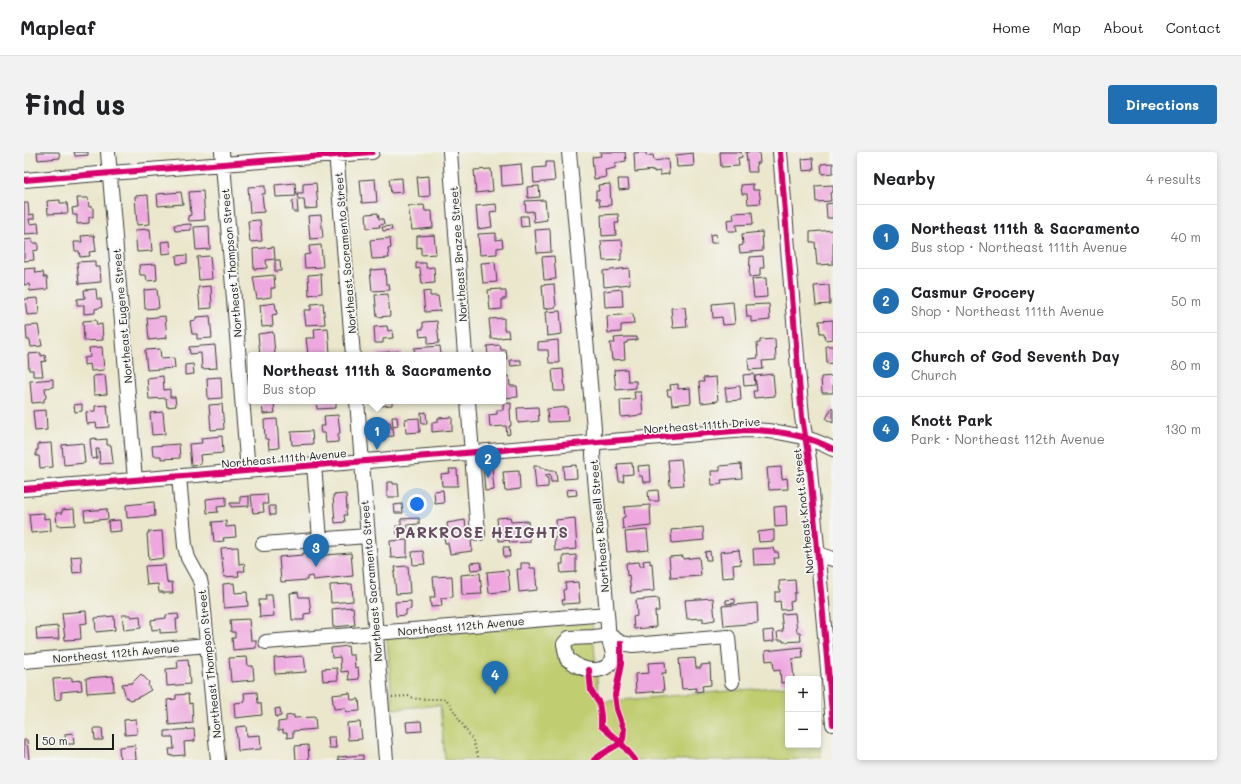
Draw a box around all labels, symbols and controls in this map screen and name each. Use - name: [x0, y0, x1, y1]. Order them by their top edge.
- text: Mapleaf: [20, 15, 95, 40]
- text: Home: [992, 18, 1030, 37]
- text: Map: [1052, 18, 1081, 37]
- text: About: [1103, 18, 1144, 37]
- text: Contact: [1166, 18, 1221, 37]
- button: Directions: [1108, 85, 1217, 124]
- text: Find us: [24, 86, 125, 122]
- text: Nearby: [873, 167, 935, 189]
- text: 4 results: [1146, 170, 1201, 187]
- street label: Northeast Sacramento Street: [330, 171, 360, 334]
- street label: Northeast Brazee Street: [446, 185, 470, 322]
- street label: Northeast Thompson Street: [217, 188, 245, 338]
- text: Northeast 111th & Sacramento: [911, 218, 1140, 238]
- text: 1: [883, 228, 889, 245]
- text: 40 m: [1171, 228, 1201, 245]
- text: Bus stop · Northeast 111th Avenue: [911, 238, 1127, 255]
- street label: Northeast Eugene Street: [109, 248, 135, 384]
- text: Casmur Grocery: [911, 282, 1035, 302]
- text: 2: [882, 292, 890, 309]
- text: 50 m: [1171, 292, 1201, 309]
- text: Shop · Northeast 111th Avenue: [911, 302, 1104, 319]
- text: Church of God Seventh Day: [911, 346, 1120, 366]
- popup: [248, 352, 506, 404]
- text: 3: [882, 356, 890, 373]
- text: 80 m: [1171, 356, 1201, 373]
- text: Northeast 111th & Sacramento: [263, 360, 491, 380]
- text: Church: [911, 366, 956, 383]
- text: Bus stop: [263, 380, 316, 397]
- text: Knott Park: [911, 410, 993, 430]
- street label: Northeast 111th Drive: [643, 413, 761, 437]
- pin: 1: [364, 417, 390, 450]
- text: 4: [882, 420, 890, 437]
- text: 130 m: [1165, 420, 1201, 437]
- text: Park · Northeast 112th Avenue: [911, 430, 1105, 447]
- street label: Northeast 111th Avenue: [221, 445, 348, 471]
- pin: 2: [475, 445, 501, 478]
- street label: Northeast Knott Street: [789, 447, 817, 574]
- street label: Northeast Russell Street: [586, 459, 612, 593]
- your location: [407, 494, 427, 514]
- street label: Northeast Sacramento Street: [356, 499, 386, 662]
- district label: PARKROSE HEIGHTS: [395, 522, 569, 542]
- pin: 3: [303, 534, 329, 567]
- street label: Northeast Thompson Street: [194, 589, 224, 739]
- street label: Northeast 112th Avenue: [397, 613, 525, 639]
- street label: Northeast 112th Avenue: [52, 640, 180, 666]
- pin: 4: [482, 661, 508, 694]
- map controls: [785, 676, 821, 748]
- button: +: [785, 676, 821, 712]
- button: −: [785, 712, 821, 748]
- scale bar: [36, 732, 114, 751]
- text: 50 m: [42, 733, 68, 748]

